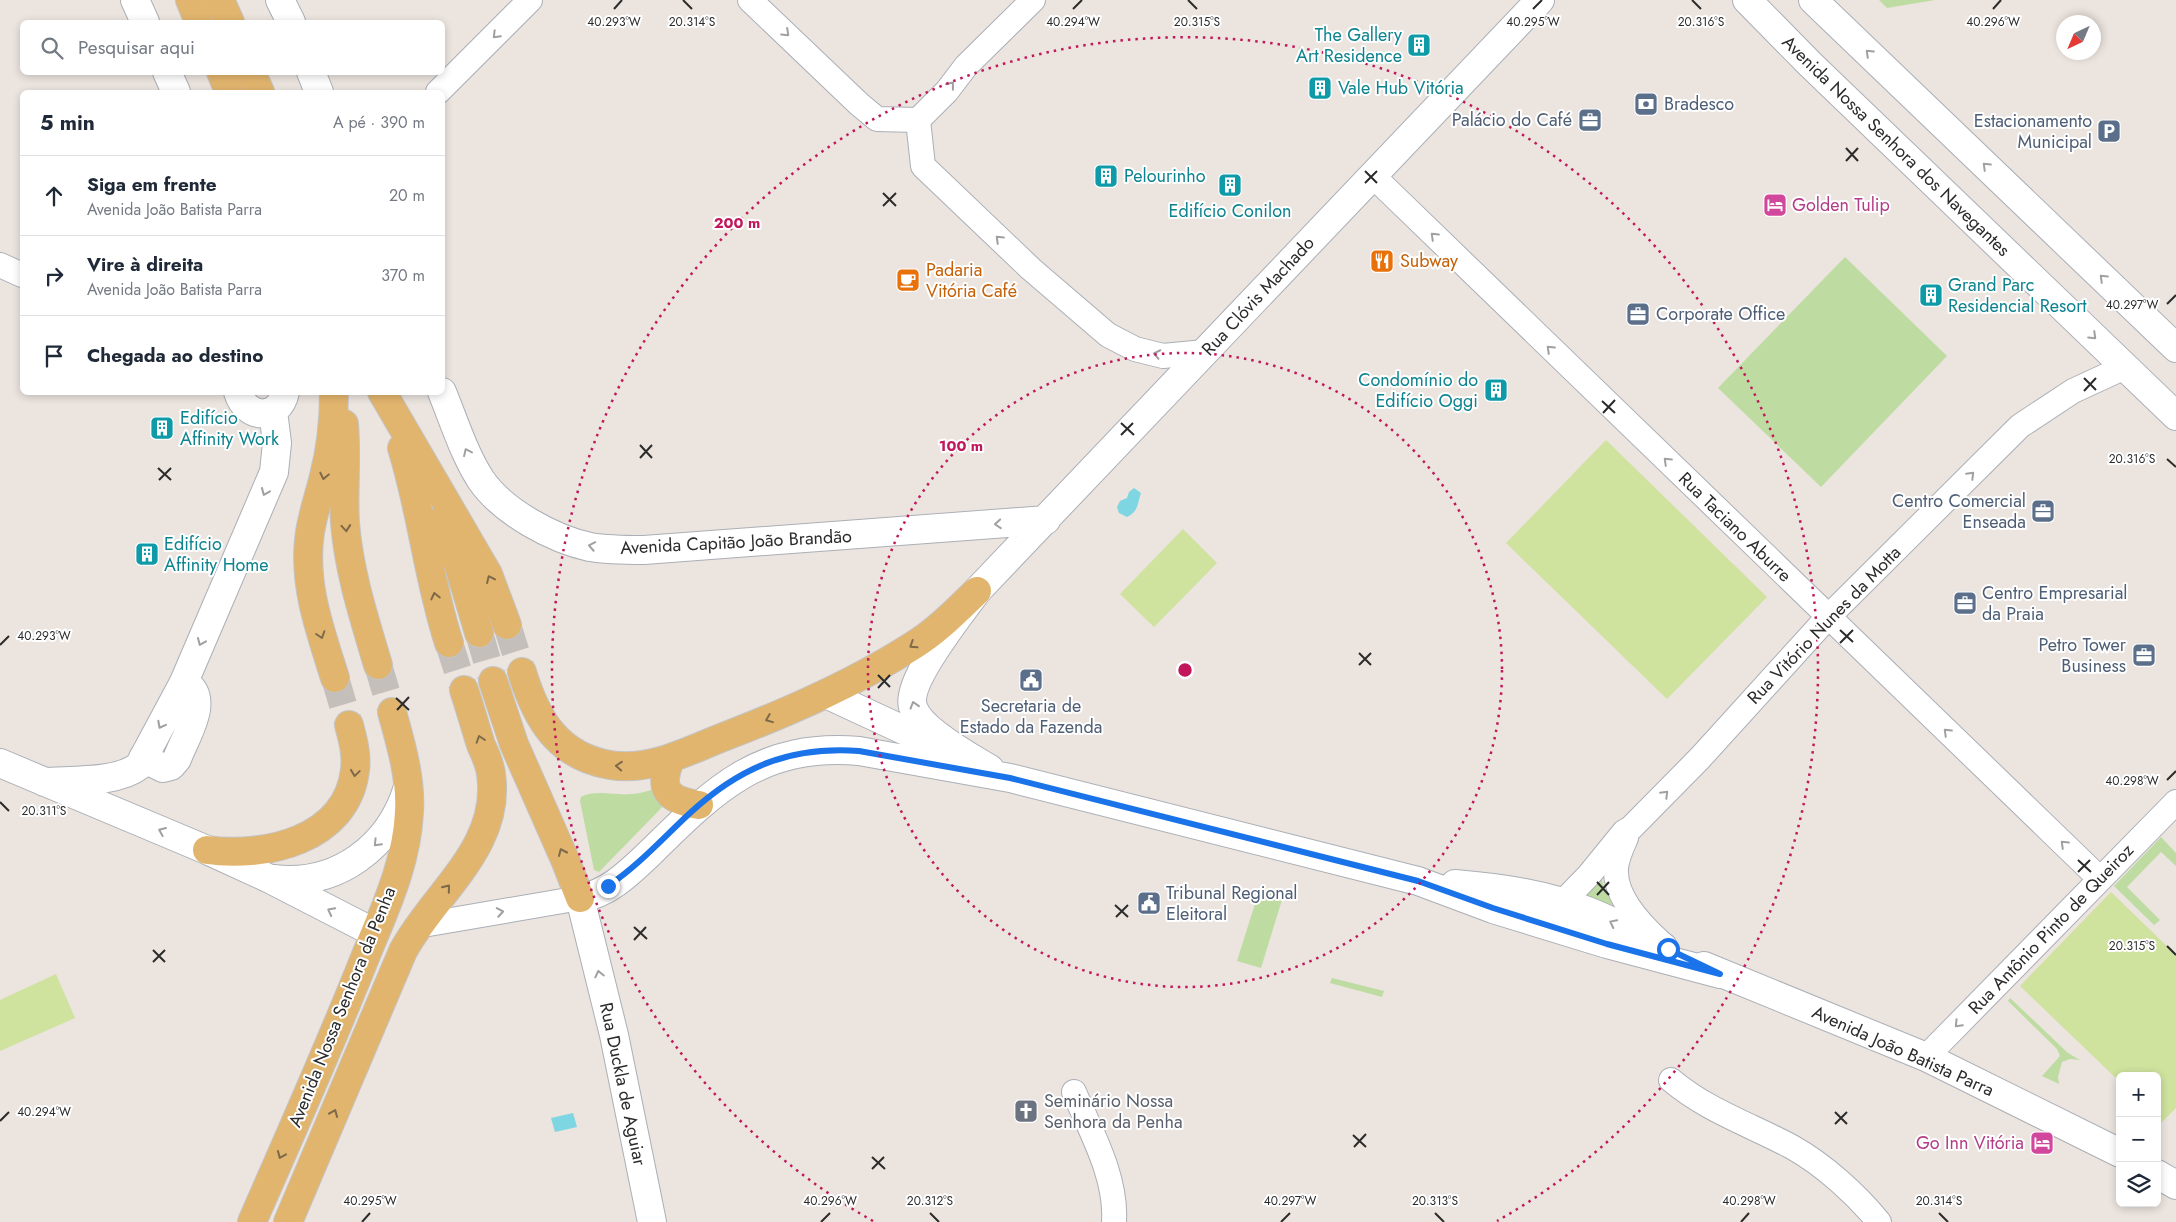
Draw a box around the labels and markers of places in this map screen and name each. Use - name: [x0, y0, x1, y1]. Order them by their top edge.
- place label: The Gallery Art Residence: [1296, 22, 1402, 69]
- building icon: The Gallery Art Residence: [1406, 32, 1432, 58]
- building icon: Vale Hub Vitória: [1307, 75, 1333, 101]
- place label: Vale Hub Vitória: [1338, 75, 1464, 101]
- bank icon: Bradesco: [1633, 91, 1659, 117]
- place label: Bradesco: [1664, 91, 1734, 117]
- place label: Palácio do Café: [1452, 107, 1572, 133]
- office icon: Palácio do Café: [1577, 107, 1603, 133]
- place label: Estacionamento Municipal: [1974, 108, 2092, 155]
- parking icon: Estacionamento Municipal: [2096, 118, 2122, 144]
- building icon: Pelourinho: [1093, 163, 1119, 189]
- place label: Pelourinho: [1124, 163, 1206, 189]
- building icon: Edifício Conilon: [1217, 172, 1243, 198]
- hotel icon: Golden Tulip: [1762, 192, 1788, 218]
- place label: Golden Tulip: [1792, 192, 1890, 218]
- place label: Edifício Conilon: [1169, 198, 1291, 224]
- restaurant icon: Subway: [1369, 248, 1395, 274]
- place label: Subway: [1400, 248, 1458, 274]
- place label: Padaria Vitória Café: [926, 257, 1017, 304]
- cafe icon: Padaria Vitória Café: [895, 267, 921, 293]
- place label: Grand Parc Residencial Resort: [1948, 272, 2087, 319]
- building icon: Grand Parc Residencial Resort: [1918, 282, 1944, 308]
- office icon: Corporate Office: [1625, 301, 1651, 327]
- place label: Corporate Office: [1656, 301, 1785, 327]
- place label: Condomínio do Edifício Oggi: [1358, 367, 1478, 414]
- building icon: Condomínio do Edifício Oggi: [1483, 377, 1509, 403]
- place label: Edifício Affinity Work: [180, 405, 279, 452]
- building icon: Edifício Affinity Work: [149, 415, 175, 441]
- place label: Centro Comercial Enseada: [1892, 488, 2026, 535]
- office icon: Centro Comercial Enseada: [2030, 498, 2056, 524]
- place label: Edifício Affinity Home: [164, 531, 269, 578]
- building icon: Edifício Affinity Home: [134, 541, 160, 567]
- place label: Centro Empresarial da Praia: [1982, 580, 2127, 627]
- office icon: Centro Empresarial da Praia: [1952, 590, 1978, 616]
- place label: Petro Tower Business: [2038, 632, 2127, 679]
- office icon: Petro Tower Business: [2131, 642, 2157, 668]
- centre of rings: [1176, 661, 1194, 679]
- public building icon: Secretaria de Estado da Fazenda: [1018, 667, 1044, 693]
- place label: Secretaria de Estado da Fazenda: [960, 693, 1102, 740]
- place label: Tribunal Regional Eleitoral: [1166, 880, 1298, 927]
- public building icon: Tribunal Regional Eleitoral: [1136, 890, 1162, 916]
- place label: Seminário Nossa Senhora da Penha: [1044, 1088, 1183, 1135]
- church icon: Seminário Nossa Senhora da Penha: [1013, 1098, 1039, 1124]
- place label: Go Inn Vitória: [1916, 1130, 2024, 1156]
- hotel icon: Go Inn Vitória: [2029, 1130, 2055, 1156]

